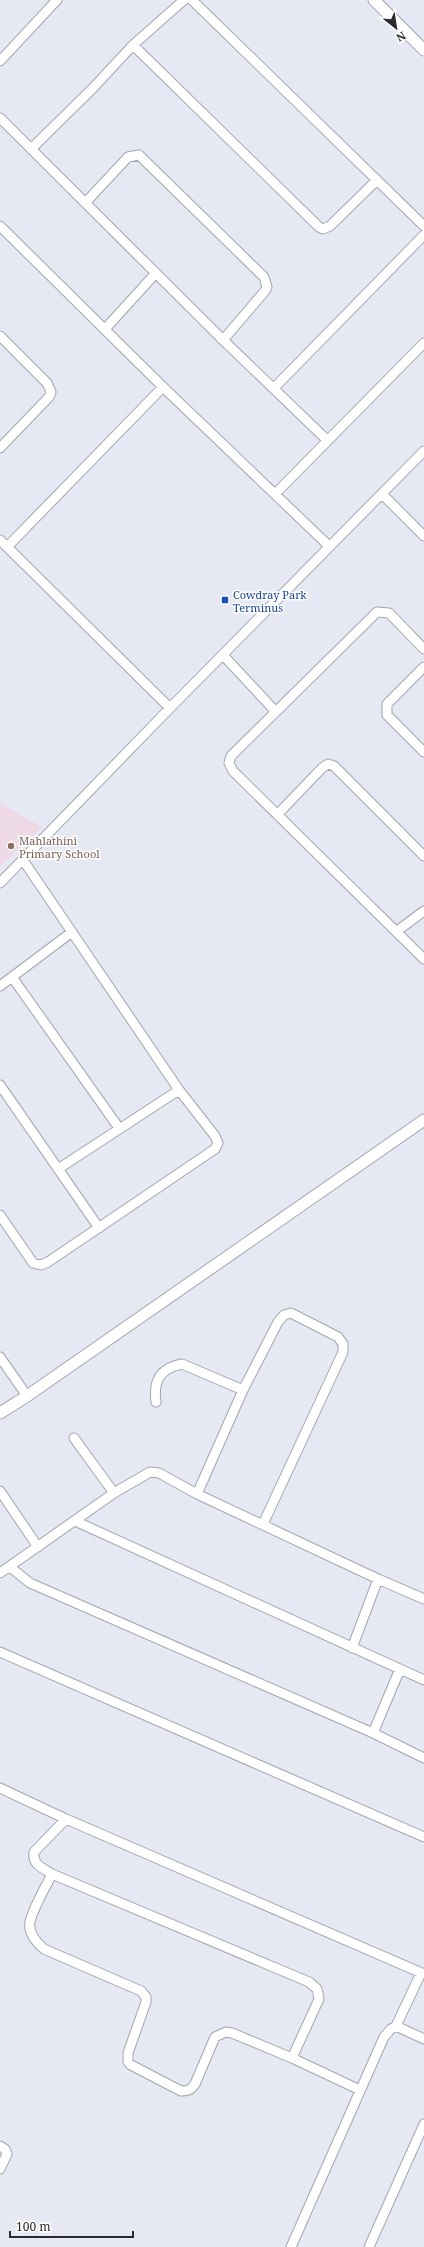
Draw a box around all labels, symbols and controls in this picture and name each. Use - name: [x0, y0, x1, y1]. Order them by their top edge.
- north arrow: [376, 8, 416, 48]
- text: N: [393, 28, 409, 46]
- place label: Cowdray Park Terminus: [233, 587, 307, 615]
- marker: Cowdray Park Terminus: [220, 595, 230, 605]
- place label: Mahlathini Primary School: [19, 833, 100, 861]
- marker: Mahlathini Primary School: [6, 841, 16, 851]
- scale bar: [10, 2213, 133, 2239]
- text: 100 m: [16, 2218, 51, 2235]

